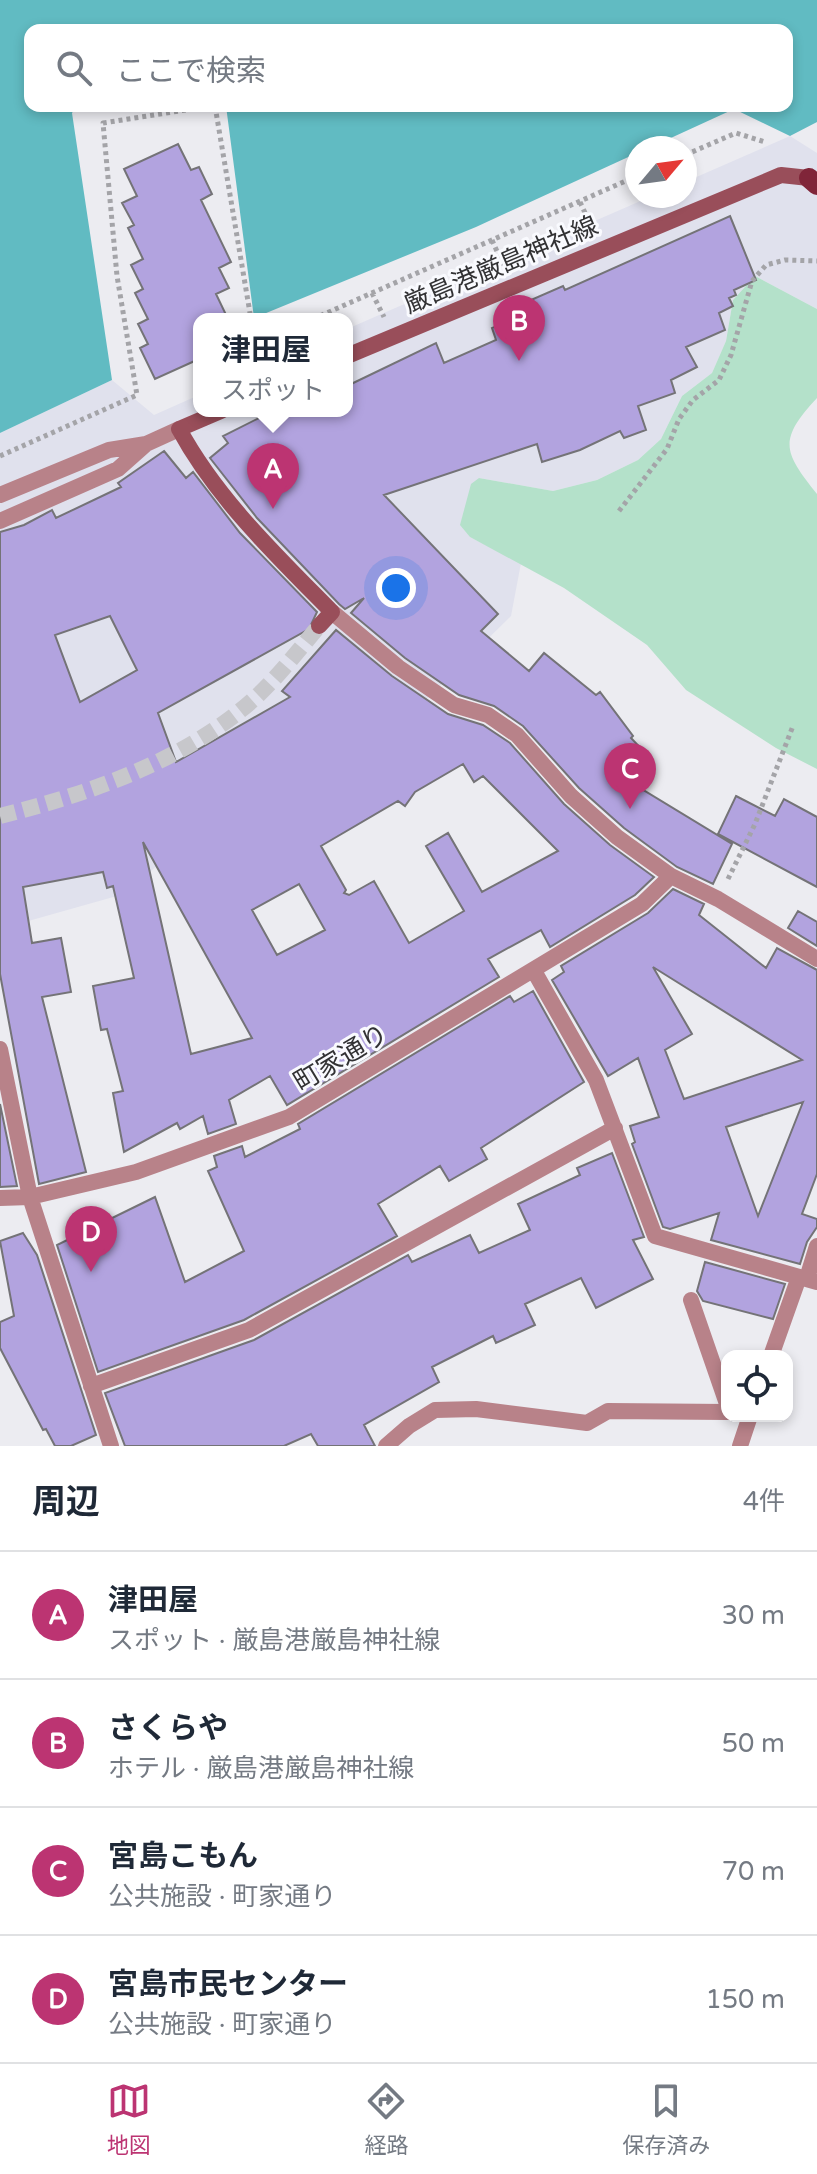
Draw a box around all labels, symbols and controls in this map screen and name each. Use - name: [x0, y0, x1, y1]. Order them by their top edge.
- search box: [24, 24, 793, 112]
- icon: search: [52, 46, 96, 90]
- text: ここで検索: [116, 53, 266, 90]
- north arrow: [625, 136, 697, 208]
- street label: 厳島港厳島神社線: [399, 210, 603, 320]
- pin: B: [493, 295, 545, 361]
- popup: [193, 313, 353, 417]
- text: 津田屋: [221, 332, 311, 369]
- text: スポット: [221, 375, 325, 406]
- pin: A: [247, 443, 299, 509]
- your location: [376, 568, 416, 608]
- pin: C: [604, 743, 656, 809]
- street label: 町家通り: [288, 1018, 394, 1098]
- pin: D: [65, 1206, 117, 1272]
- map controls: [721, 1350, 793, 1422]
- button: locate: [721, 1350, 793, 1422]
- text: 周辺: [32, 1482, 100, 1523]
- text: 4件: [743, 1486, 785, 1517]
- text: 津田屋: [108, 1582, 198, 1619]
- text: A: [48, 1600, 68, 1631]
- text: 30 m: [722, 1600, 785, 1631]
- text: スポット · 厳島港厳島神社線: [108, 1625, 440, 1656]
- text: さくらや: [108, 1710, 228, 1747]
- text: B: [49, 1728, 67, 1759]
- text: 50 m: [722, 1728, 785, 1759]
- text: ホテル · 厳島港厳島神社線: [108, 1753, 414, 1784]
- text: 宮島こもん: [108, 1838, 258, 1875]
- text: C: [49, 1856, 67, 1887]
- text: 70 m: [722, 1856, 785, 1887]
- text: 公共施設 · 町家通り: [108, 1881, 336, 1912]
- text: 宮島市民センター: [108, 1966, 348, 2003]
- text: D: [48, 1984, 68, 2015]
- text: 150 m: [705, 1984, 785, 2015]
- text: 公共施設 · 町家通り: [108, 2009, 336, 2040]
- tab: 地図: [107, 2079, 151, 2159]
- tab: 経路: [364, 2079, 408, 2159]
- tab: 保存済み: [622, 2079, 710, 2159]

